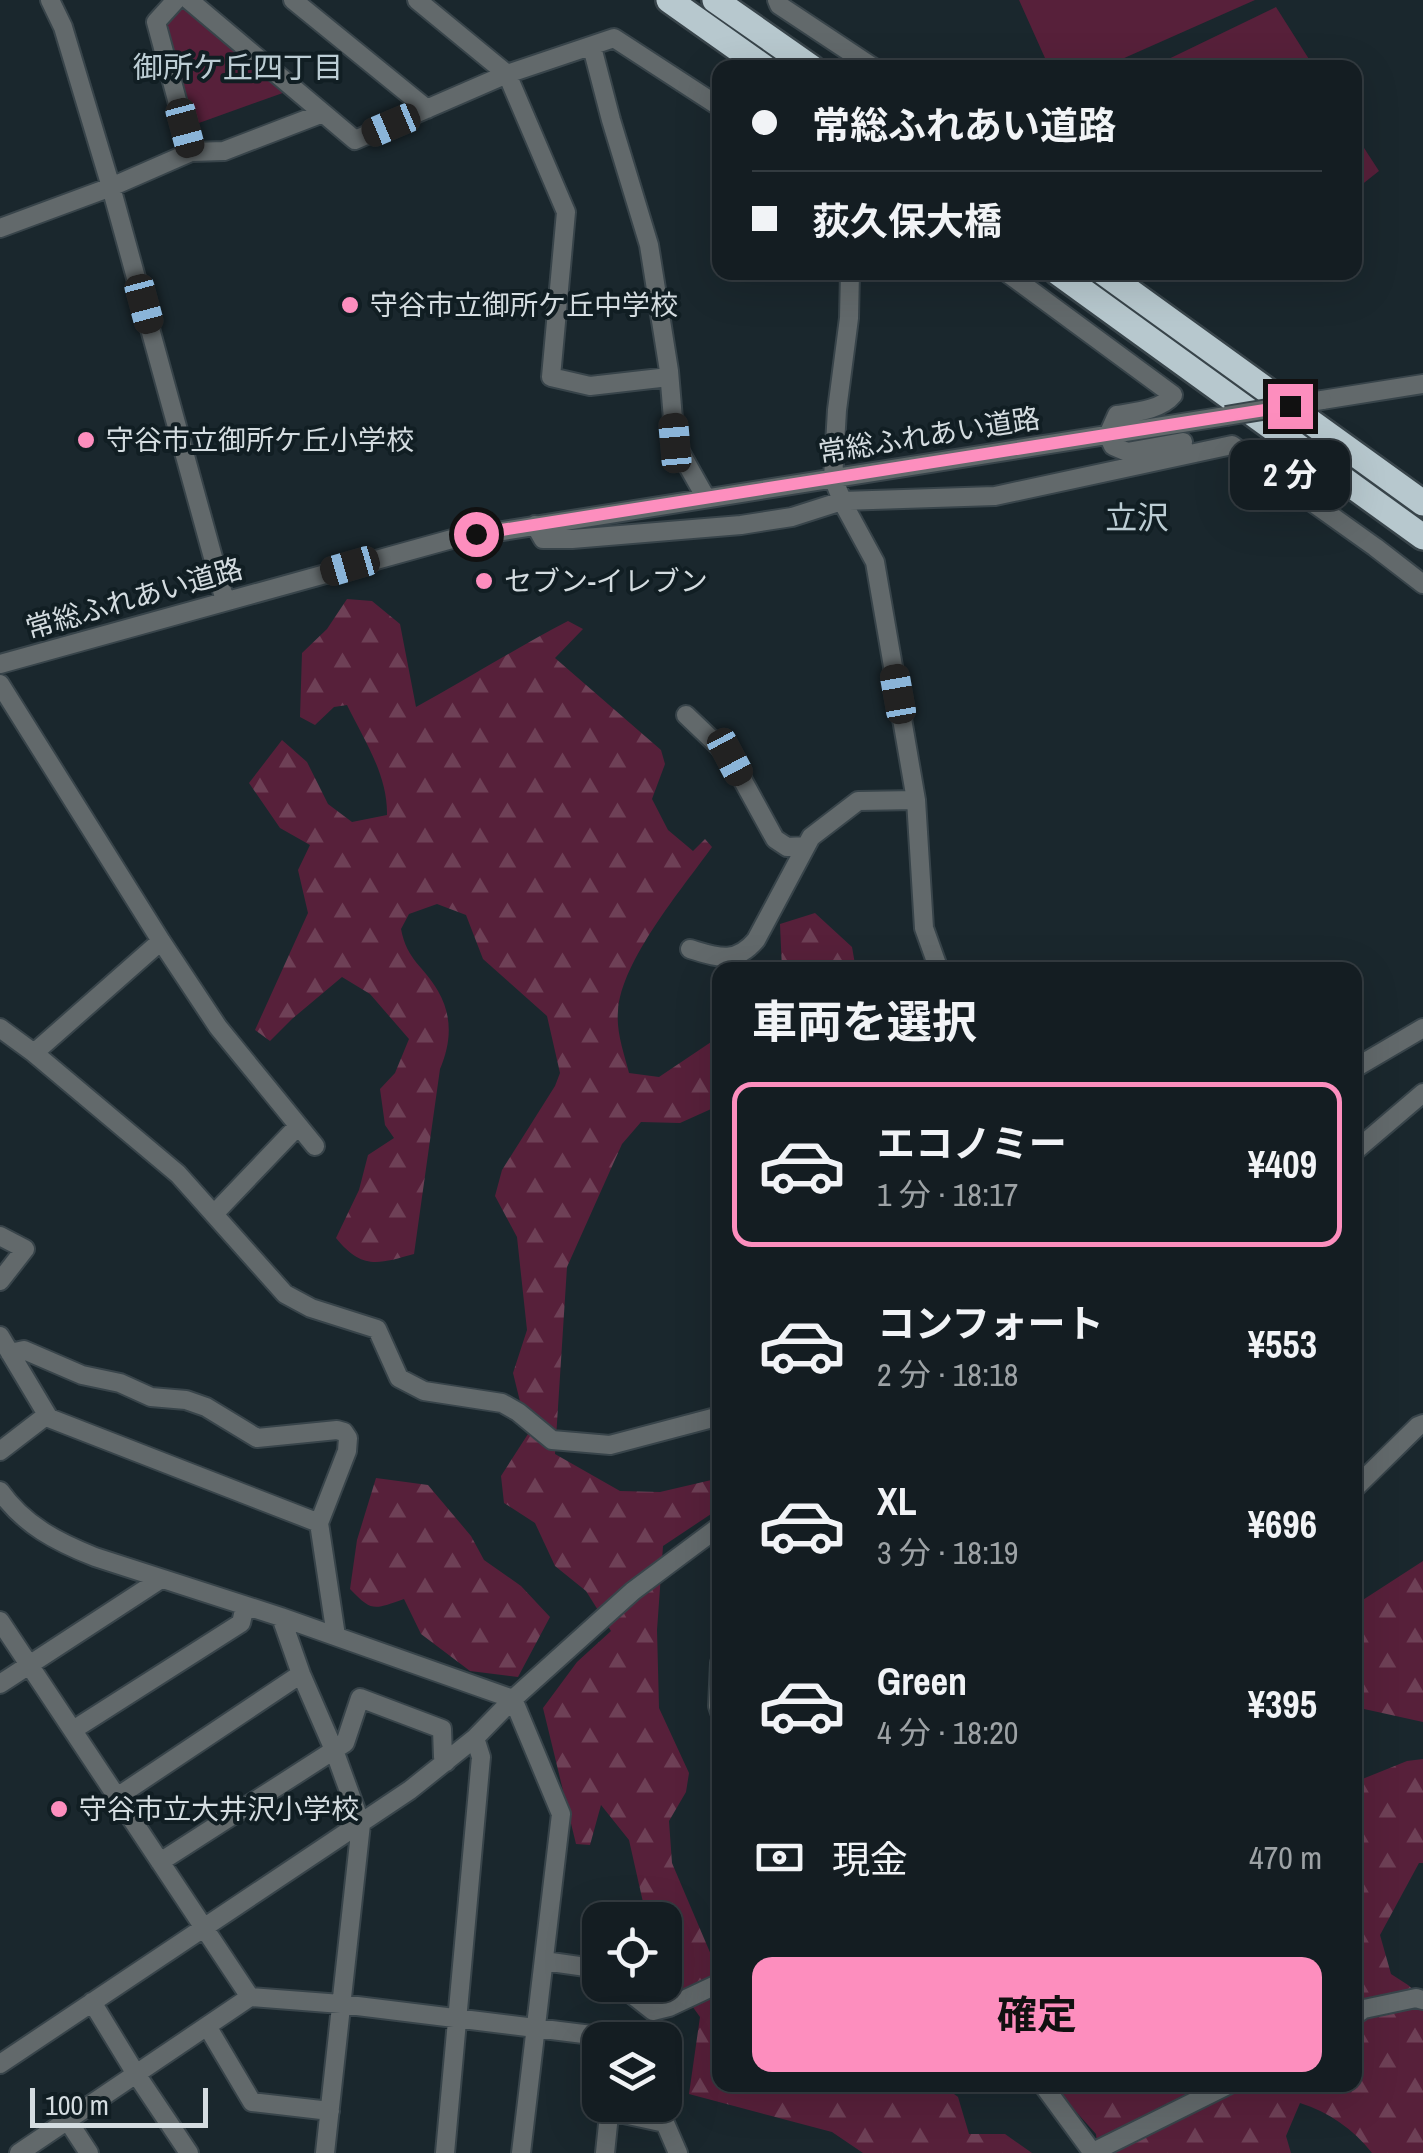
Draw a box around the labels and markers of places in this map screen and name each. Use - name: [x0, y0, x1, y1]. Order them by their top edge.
- place label: 守谷市立御所ケ丘中学校: [370, 286, 678, 324]
- marker: 守谷市立御所ケ丘中学校: [339, 294, 361, 316]
- place label: 守谷市立御所ケ丘小学校: [106, 421, 414, 459]
- marker: 守谷市立御所ケ丘小学校: [75, 429, 97, 451]
- place label: セブン-イレブン: [504, 562, 708, 600]
- marker: セブン-イレブン: [473, 570, 495, 592]
- place label: 守谷市立大井沢小学校: [79, 1790, 359, 1828]
- marker: 守谷市立大井沢小学校: [48, 1798, 70, 1820]

